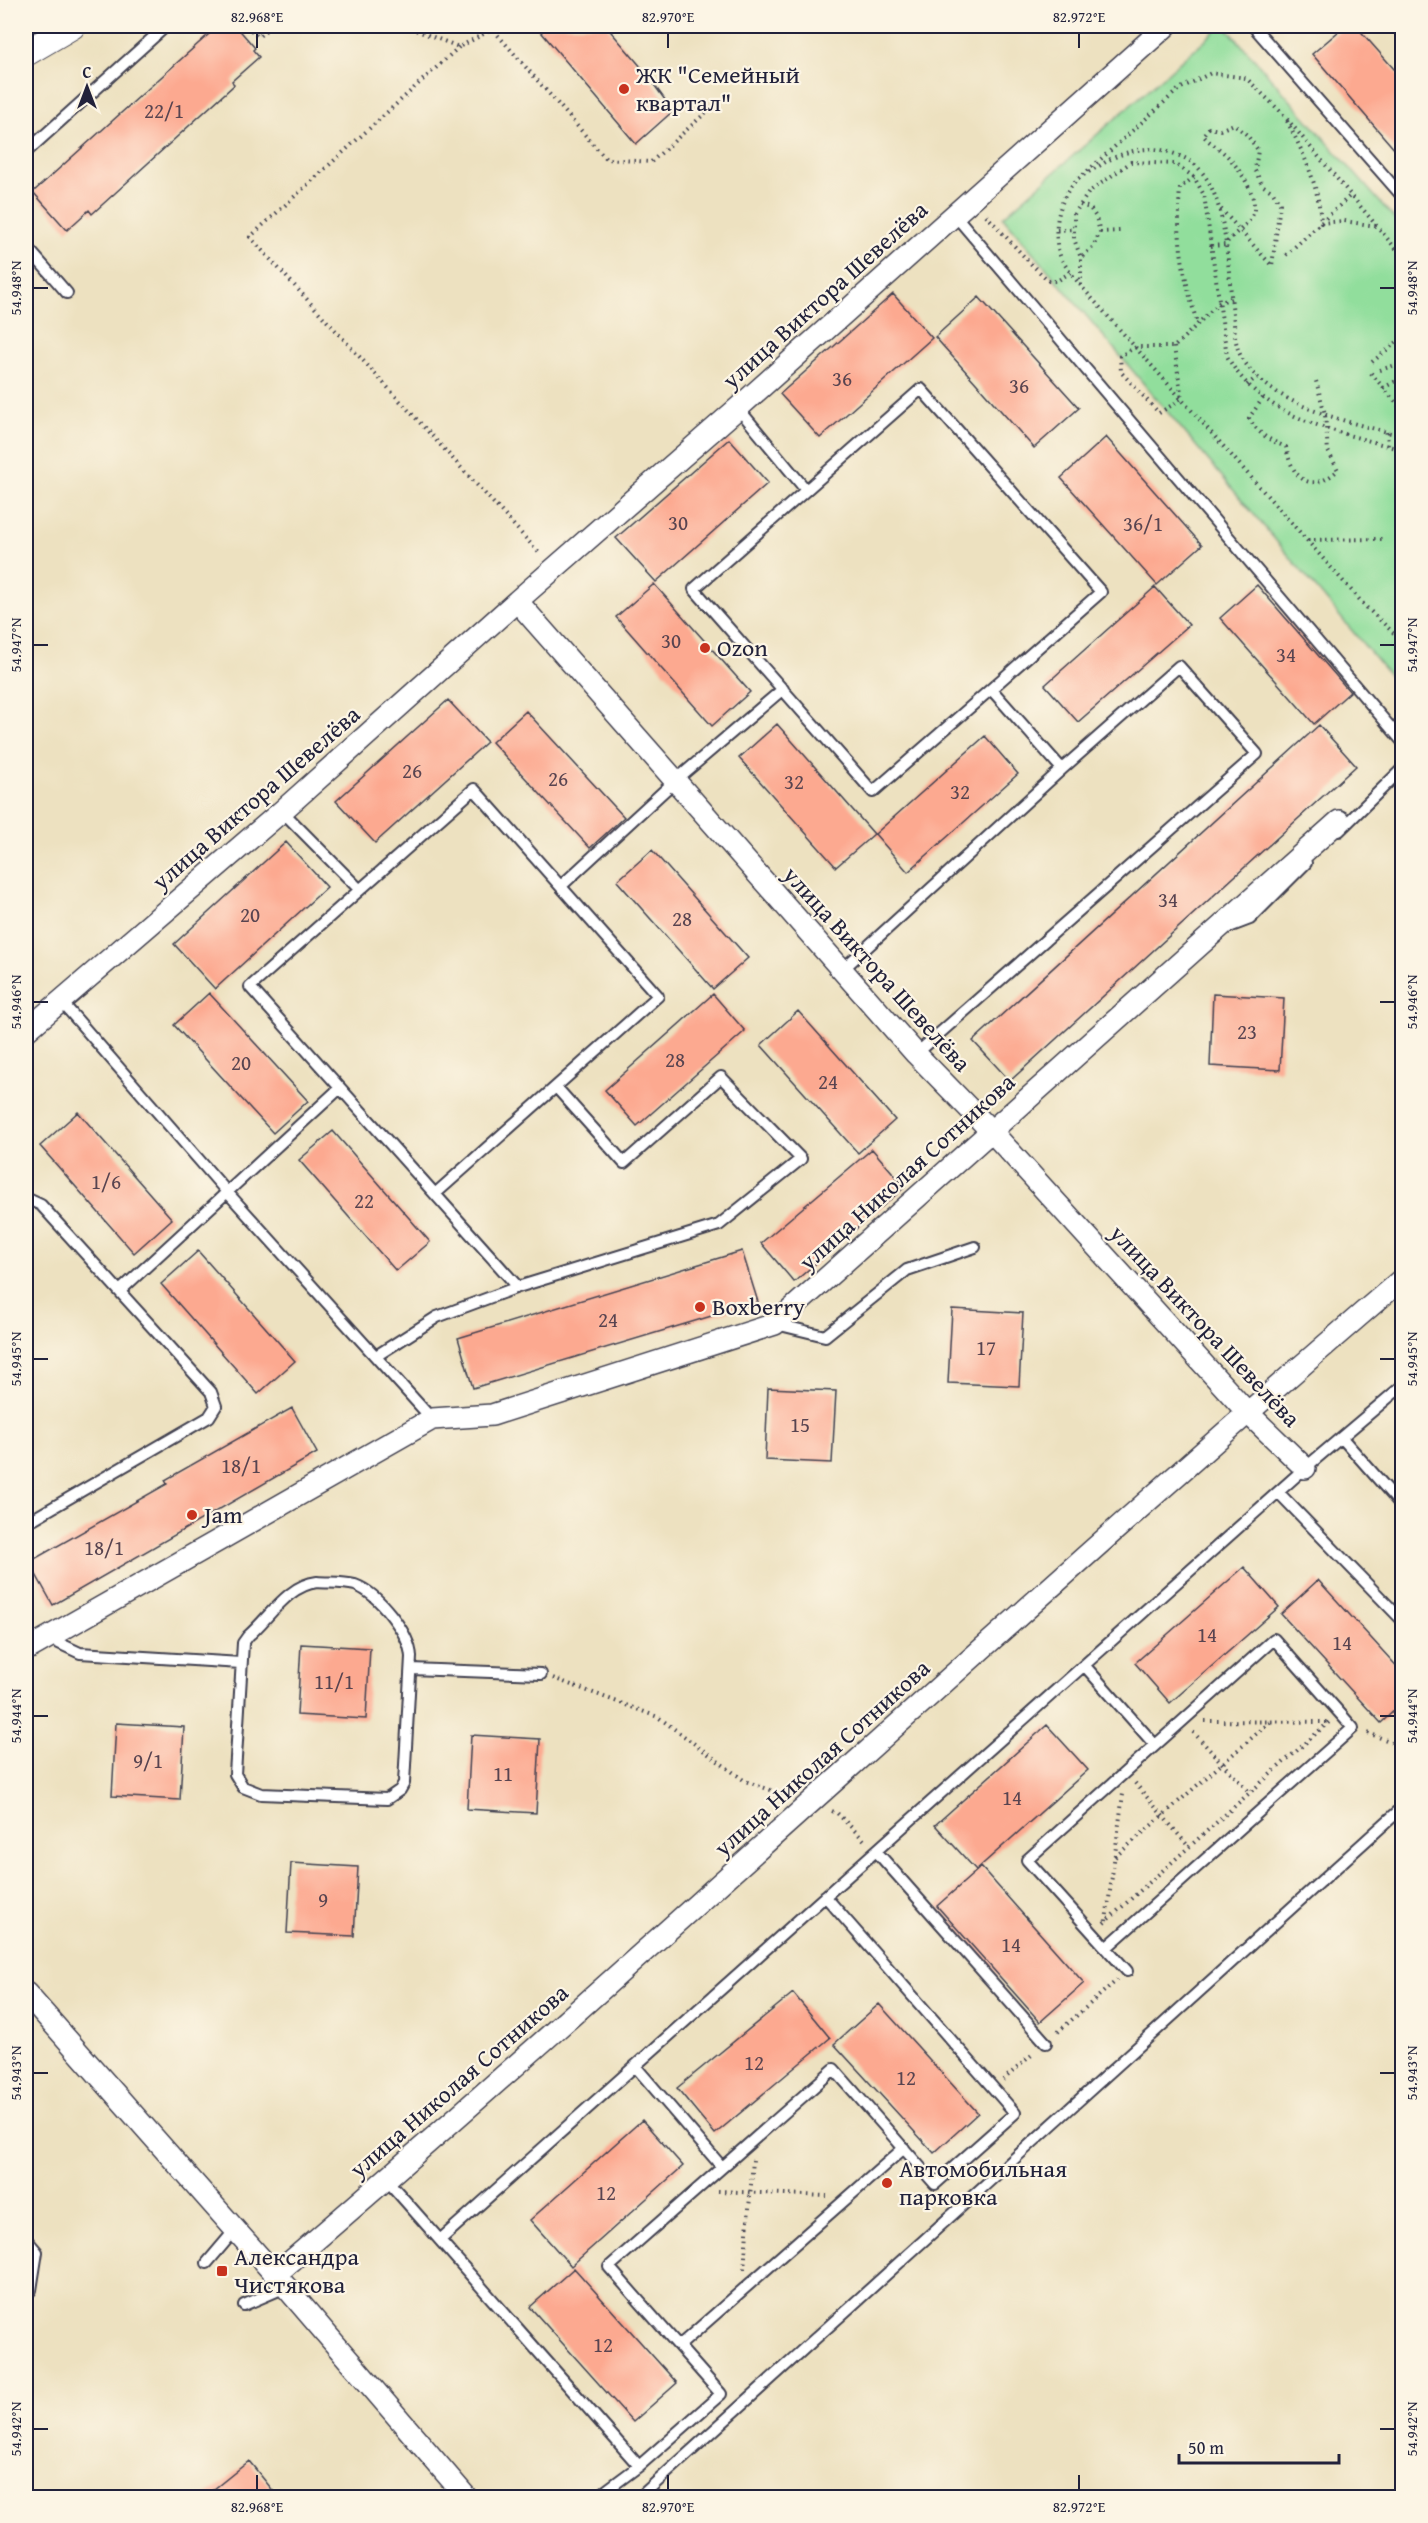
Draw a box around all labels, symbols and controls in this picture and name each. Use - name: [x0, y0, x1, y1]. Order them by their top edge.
- text: 82.968°E: [231, 6, 284, 27]
- text: 82.970°E: [642, 6, 695, 27]
- text: 82.972°E: [1053, 6, 1106, 27]
- north arrow: [57, 57, 117, 117]
- place label: ЖК "Семейный квартал": [635, 57, 800, 120]
- text: С: [82, 60, 92, 84]
- marker: ЖК "Семейный квартал": [617, 82, 631, 96]
- house number: 22/1: [144, 95, 184, 126]
- street label: улица Виктора Шевелёва: [713, 192, 936, 397]
- text: 54.948°N: [5, 260, 26, 315]
- text: 54.948°N: [1401, 260, 1422, 315]
- house number: 36: [832, 363, 852, 394]
- house number: 36: [1009, 370, 1029, 401]
- house number: 30: [668, 507, 688, 538]
- house number: 36/1: [1123, 508, 1163, 539]
- text: 54.947°N: [5, 617, 26, 672]
- text: 54.947°N: [1401, 617, 1422, 672]
- house number: 30: [661, 625, 681, 656]
- place label: Ozon: [717, 630, 768, 665]
- house number: 34: [1276, 639, 1296, 670]
- marker: Ozon: [698, 641, 712, 655]
- street label: улица Виктора Шевелёва: [143, 697, 368, 899]
- house number: 26: [402, 755, 422, 786]
- house number: 26: [548, 763, 568, 794]
- house number: 32: [784, 766, 804, 797]
- house number: 32: [950, 776, 970, 807]
- street label: улица Виктора Шевелёва: [775, 857, 980, 1080]
- house number: 34: [1158, 884, 1178, 915]
- house number: 20: [240, 899, 260, 930]
- house number: 28: [672, 903, 692, 934]
- text: 54.946°N: [5, 974, 26, 1029]
- text: 54.946°N: [1401, 974, 1422, 1029]
- house number: 23: [1237, 1016, 1257, 1047]
- house number: 28: [665, 1044, 685, 1075]
- house number: 20: [231, 1047, 251, 1078]
- street label: улица Николая Сотникова: [790, 1065, 1023, 1279]
- house number: 24: [818, 1066, 838, 1097]
- house number: 1/6: [91, 1166, 121, 1197]
- house number: 22: [354, 1185, 374, 1216]
- street label: улица Виктора Шевелёва: [1101, 1216, 1309, 1435]
- place label: Boxberry: [712, 1289, 805, 1324]
- marker: Boxberry: [693, 1300, 707, 1314]
- house number: 24: [598, 1304, 618, 1335]
- text: 54.945°N: [5, 1331, 26, 1386]
- text: 54.945°N: [1401, 1331, 1422, 1386]
- house number: 17: [976, 1332, 996, 1363]
- house number: 15: [790, 1409, 810, 1440]
- house number: 18/1: [221, 1450, 261, 1481]
- place label: Jam: [201, 1497, 243, 1532]
- marker: Jam: [185, 1508, 199, 1522]
- house number: 18/1: [84, 1532, 124, 1563]
- house number: 14: [1197, 1619, 1217, 1650]
- house number: 14: [1332, 1627, 1352, 1658]
- street label: улица Николая Сотникова: [705, 1651, 938, 1865]
- house number: 11/1: [314, 1666, 354, 1697]
- text: 54.944°N: [5, 1688, 26, 1743]
- text: 54.944°N: [1401, 1688, 1422, 1743]
- house number: 9/1: [133, 1745, 163, 1776]
- house number: 11: [493, 1758, 513, 1789]
- house number: 14: [1002, 1782, 1022, 1813]
- house number: 9: [318, 1884, 328, 1915]
- house number: 14: [1001, 1929, 1021, 1960]
- street label: улица Николая Сотникова: [341, 1975, 576, 2186]
- text: 54.943°N: [5, 2045, 26, 2100]
- text: 54.943°N: [1401, 2045, 1422, 2100]
- house number: 12: [744, 2047, 764, 2078]
- house number: 12: [896, 2062, 916, 2093]
- place label: Автомобильная парковка: [899, 2151, 1067, 2214]
- marker: Автомобильная парковка: [880, 2176, 894, 2190]
- house number: 12: [596, 2177, 616, 2208]
- place label: Александра Чистякова: [234, 2239, 360, 2302]
- marker: Александра Чистякова: [215, 2264, 229, 2278]
- house number: 12: [593, 2329, 613, 2360]
- text: 54.942°N: [5, 2401, 26, 2456]
- text: 54.942°N: [1401, 2401, 1422, 2456]
- scale bar: [1179, 2427, 1340, 2465]
- text: 50 m: [1188, 2434, 1224, 2461]
- text: 82.968°E: [231, 2496, 284, 2517]
- text: 82.970°E: [642, 2496, 695, 2517]
- text: 82.972°E: [1053, 2496, 1106, 2517]

